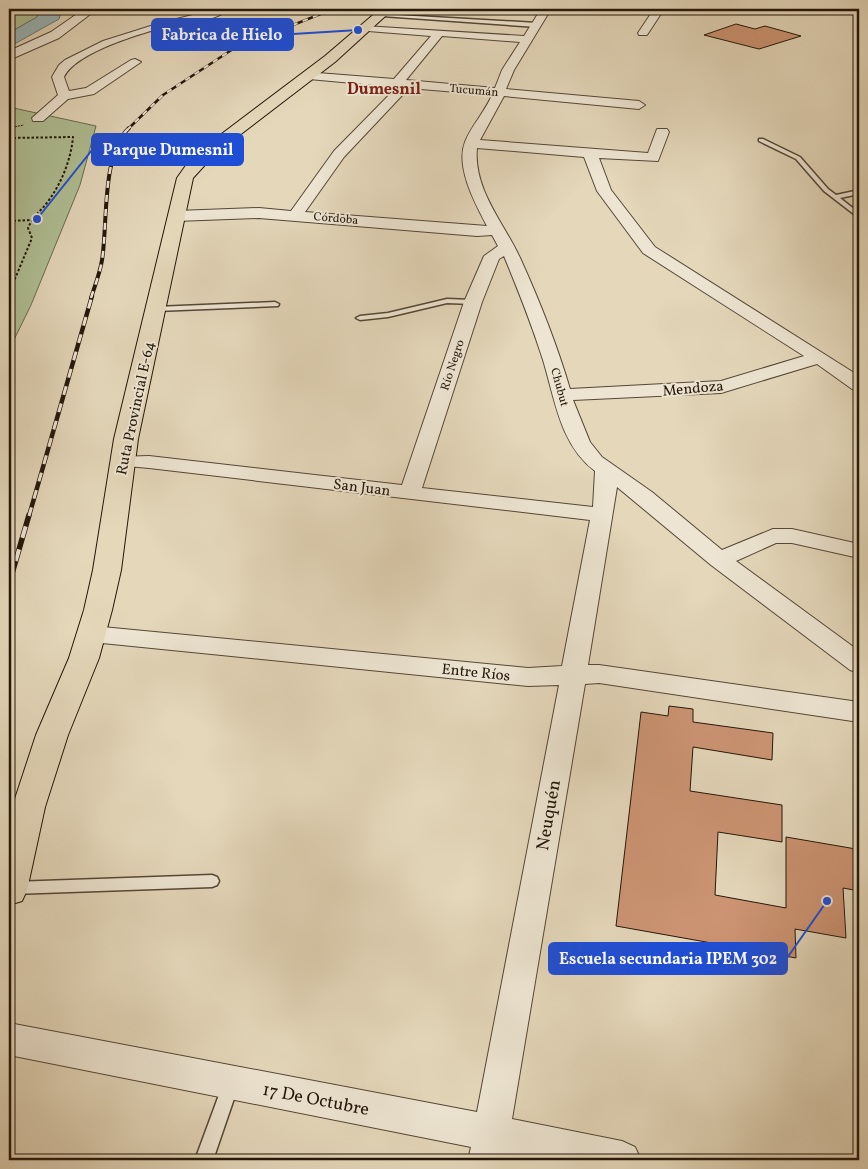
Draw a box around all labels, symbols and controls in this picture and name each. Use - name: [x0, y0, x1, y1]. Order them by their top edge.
- callout: Fabrica de Hielo: [152, 19, 293, 50]
- text: Fabrica de Hielo: [162, 25, 282, 47]
- district label: Dumesnil: [347, 79, 421, 101]
- street label: Tucumán: [449, 81, 499, 101]
- callout: Parque Dumesnil: [92, 134, 243, 165]
- text: Parque Dumesnil: [102, 140, 234, 162]
- street label: Córdoba: [313, 209, 359, 229]
- street label: Río Negro: [437, 338, 469, 393]
- street label: Ruta Provincial E-64: [112, 339, 161, 477]
- street label: Chubut: [546, 366, 572, 408]
- street label: Mendoza: [662, 376, 725, 403]
- street label: San Juan: [332, 475, 392, 502]
- street label: Entre Ríos: [441, 659, 511, 688]
- street label: Neuquén: [531, 778, 568, 853]
- callout: Escuela secundaria IPEM 302: [549, 943, 787, 974]
- text: Escuela secundaria IPEM 302: [559, 949, 777, 971]
- street label: 17 De Octubre: [260, 1078, 371, 1123]

